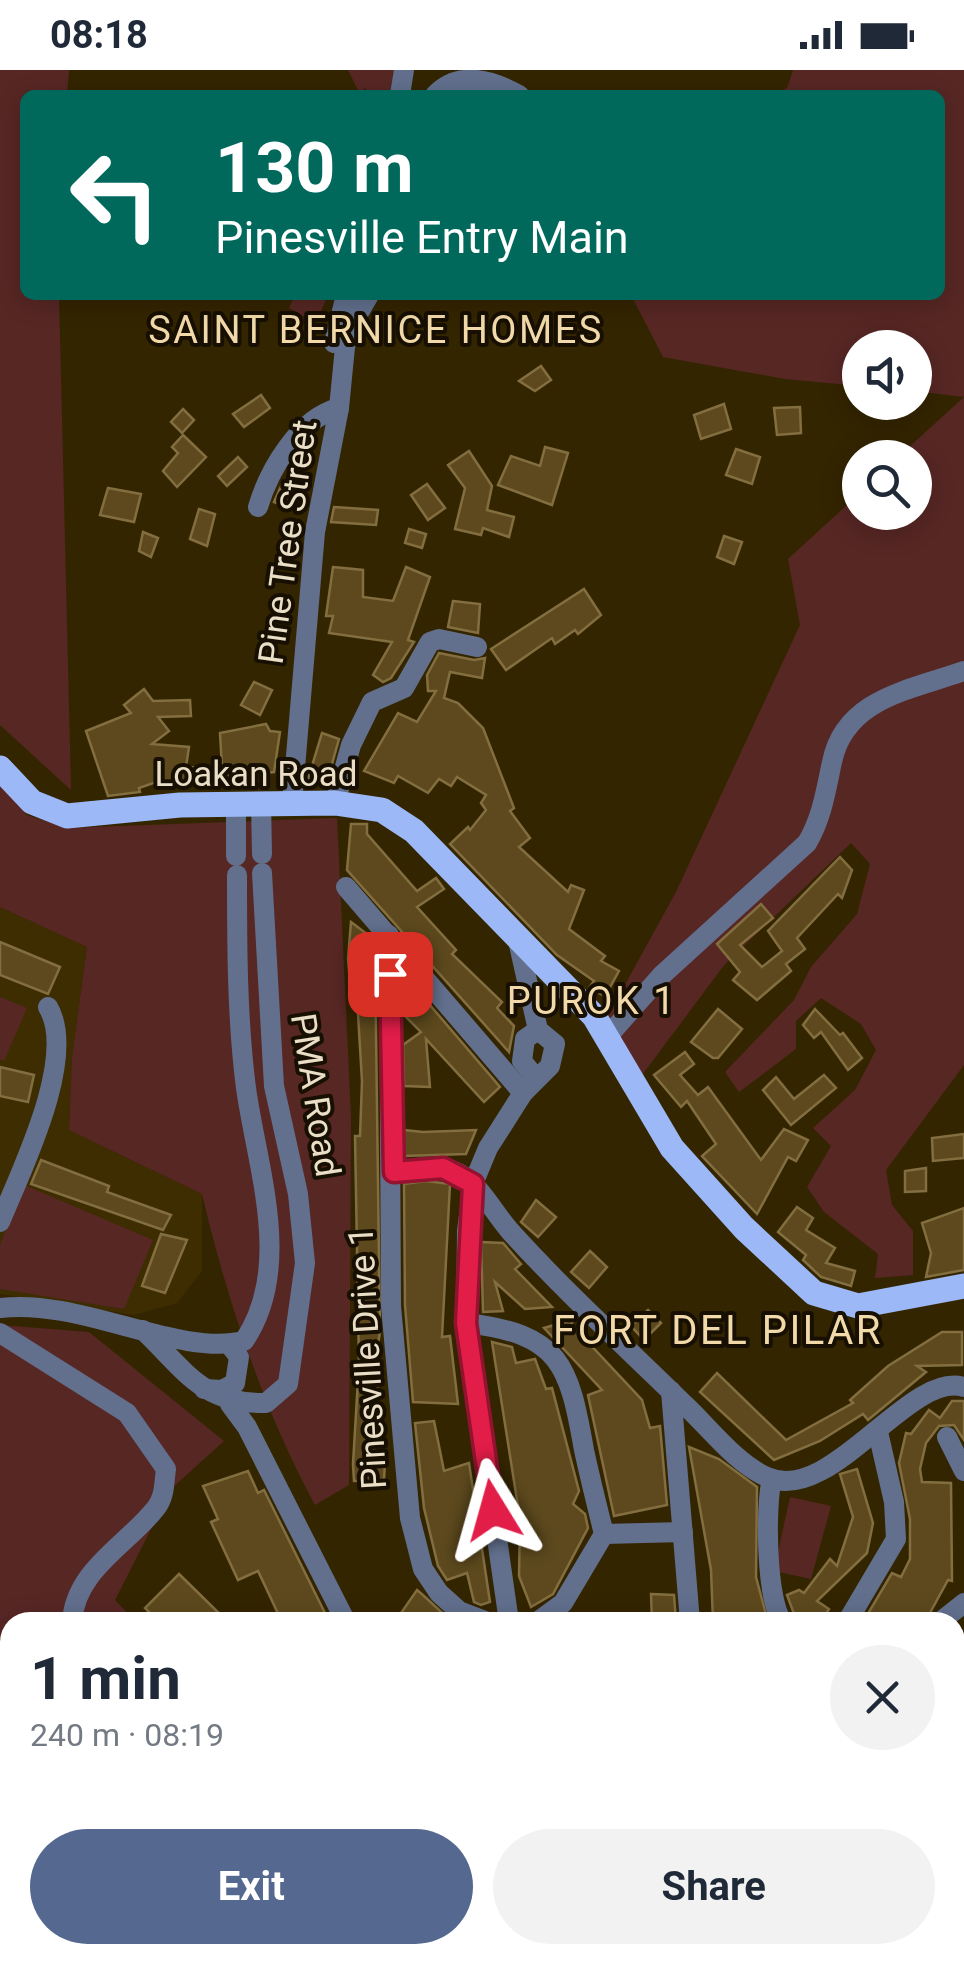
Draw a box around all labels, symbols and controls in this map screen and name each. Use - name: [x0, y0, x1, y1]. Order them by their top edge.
- text: 08:18: [50, 13, 148, 57]
- text: 130 m: [215, 127, 414, 209]
- icon: left: [50, 130, 180, 260]
- text: Pinesville Entry Main: [215, 211, 629, 264]
- district label: SAINT BERNICE HOMES: [148, 308, 604, 352]
- map controls: [842, 330, 932, 530]
- button: sound: [842, 330, 932, 420]
- street label: Pine Tree Street: [251, 417, 325, 667]
- button: search: [842, 440, 932, 530]
- street label: Loakan Road: [155, 754, 357, 795]
- pin: [348, 932, 433, 1017]
- icon: arrive: [363, 947, 418, 1002]
- district label: PUROK 1: [507, 979, 677, 1023]
- street label: PMA Road: [282, 1010, 348, 1180]
- street label: Pinesville Drive 1: [341, 1225, 395, 1491]
- district label: FORT DEL PILAR: [553, 1307, 883, 1354]
- position arrow: [441, 1458, 545, 1562]
- text: 1 min: [30, 1643, 181, 1714]
- button: close: [830, 1645, 935, 1750]
- text: 240 m · 08:19: [30, 1716, 224, 1754]
- button: Exit: [30, 1829, 473, 1944]
- button: Share: [493, 1829, 935, 1944]

